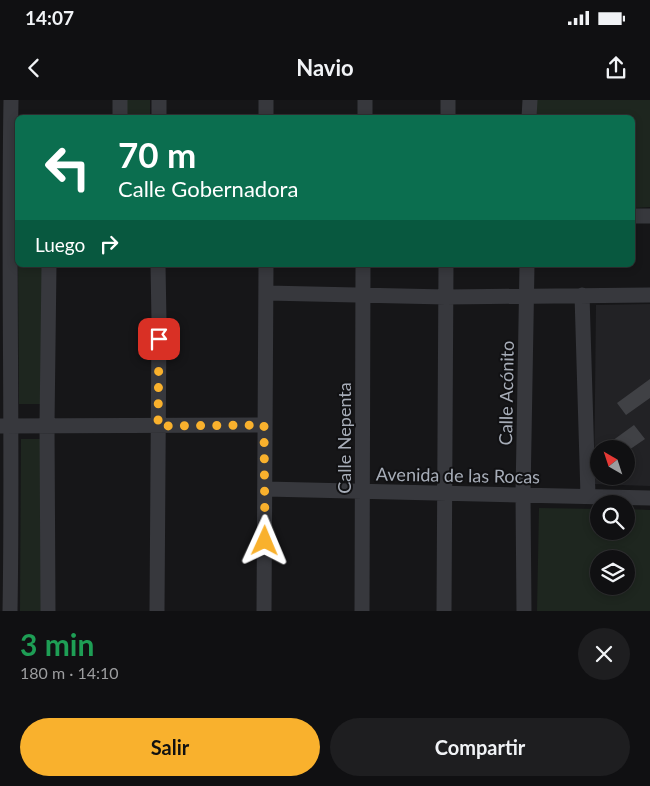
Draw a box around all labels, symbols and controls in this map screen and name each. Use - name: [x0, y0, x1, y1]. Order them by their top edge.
- text: 14:07: [25, 6, 74, 29]
- icon: back: [20, 54, 48, 82]
- text: Navio: [296, 54, 354, 81]
- icon: share: [602, 54, 630, 82]
- text: 70 m: [118, 133, 196, 175]
- icon: left: [35, 135, 100, 200]
- text: Calle Gobernadora: [118, 175, 298, 202]
- icon: right: [95, 230, 123, 258]
- text: Luego: [35, 233, 85, 256]
- pin: [138, 318, 180, 360]
- icon: arrive: [145, 325, 173, 353]
- street label: Calle Acónito: [494, 341, 518, 445]
- street label: Calle Nepenta: [333, 382, 355, 494]
- north arrow: [590, 440, 635, 485]
- map controls: [590, 440, 635, 595]
- street label: Avenida de las Rocas: [376, 463, 540, 487]
- button: search: [590, 495, 635, 540]
- position arrow: [238, 514, 290, 566]
- button: layers: [590, 550, 635, 595]
- text: 3 min: [20, 626, 94, 662]
- button: close: [578, 628, 630, 680]
- text: 180 m · 14:10: [20, 663, 119, 682]
- button: Salir: [20, 718, 320, 776]
- button: Compartir: [330, 718, 630, 776]

